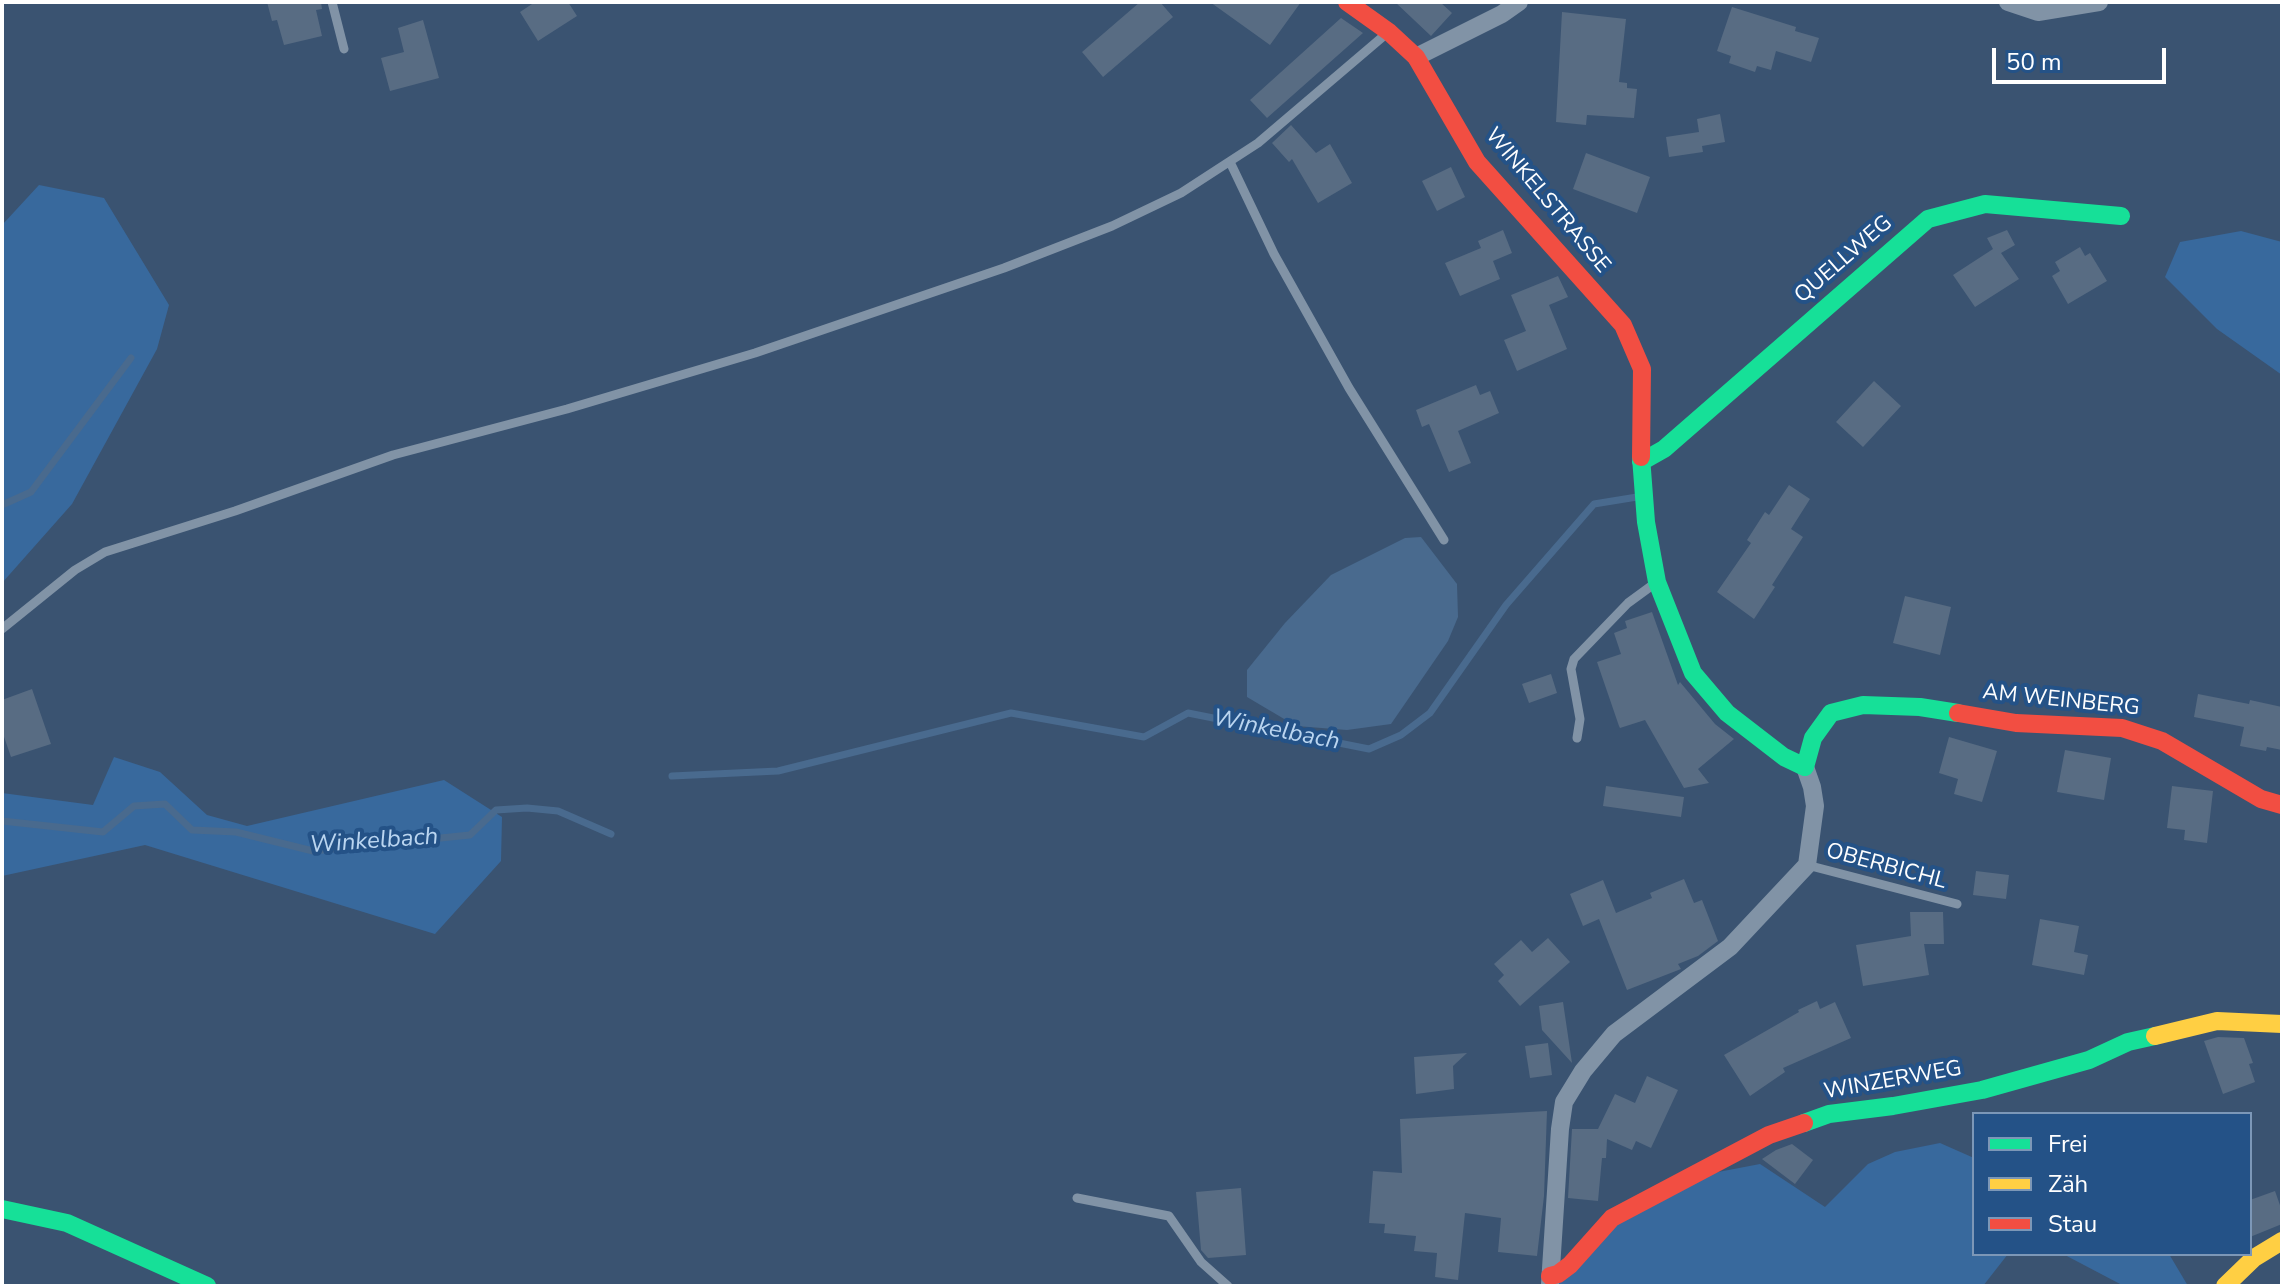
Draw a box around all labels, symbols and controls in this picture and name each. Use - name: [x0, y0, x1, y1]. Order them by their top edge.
- scale bar: [1996, 32, 2170, 82]
- text: 50 m: [2006, 46, 2062, 78]
- street label: WINKELSTRASSE: [1479, 123, 1615, 279]
- street label: QUELLWEG: [1790, 211, 1898, 309]
- street label: AM WEINBERG: [1981, 680, 2141, 722]
- water label: Winkelbach: [1210, 705, 1342, 757]
- water label: Winkelbach: [309, 823, 439, 861]
- street label: OBERBICHL: [1823, 838, 1949, 896]
- street label: WINZERWEG: [1822, 1056, 1964, 1106]
- legend: [1972, 1112, 2252, 1256]
- text: Frei: [2048, 1128, 2088, 1160]
- text: Zäh: [2048, 1168, 2088, 1200]
- text: Stau: [2048, 1208, 2097, 1240]

